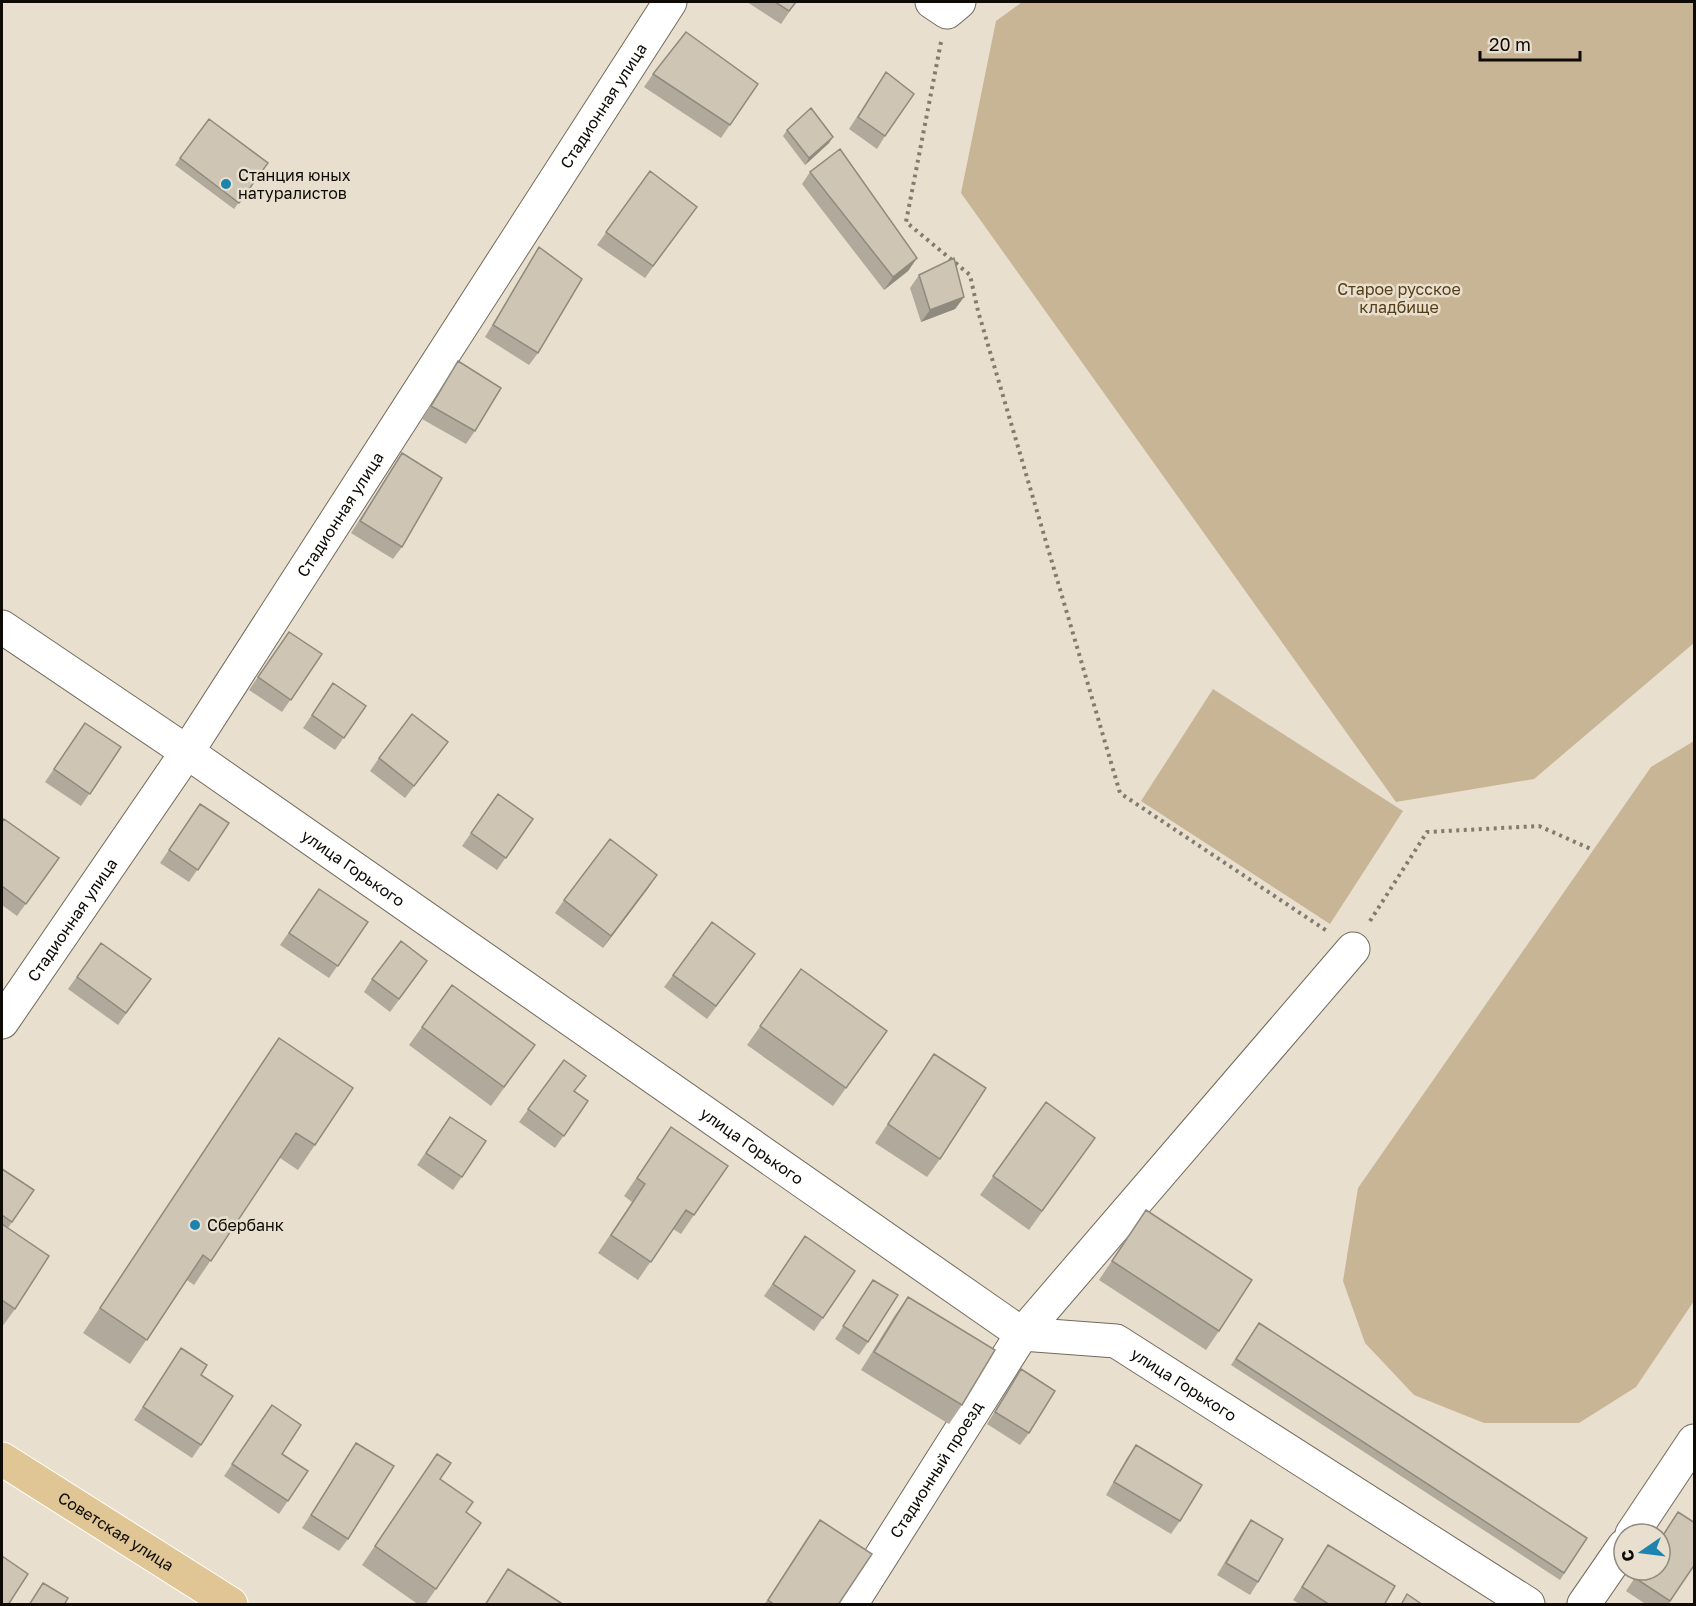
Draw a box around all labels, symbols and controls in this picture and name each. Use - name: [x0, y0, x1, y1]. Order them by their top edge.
- scale bar: [1480, 24, 1580, 62]
- text: 20 m: [1489, 33, 1531, 55]
- street label: Стадионная улица: [555, 39, 651, 172]
- place label: Станция юных натуралистов: [238, 165, 351, 203]
- marker: Станция юных натуралистов: [219, 177, 233, 191]
- park label: Старое русское кладбище: [1337, 279, 1461, 317]
- street label: Стадионная улица: [292, 448, 388, 581]
- street label: улица Горького: [298, 825, 409, 911]
- street label: Стадионная улица: [23, 854, 121, 985]
- street label: улица Горького: [697, 1103, 808, 1189]
- place label: Сбербанк: [207, 1215, 284, 1235]
- marker: Сбербанк: [188, 1218, 202, 1232]
- street label: улица Горького: [1127, 1343, 1240, 1425]
- street label: Стадионный проезд: [885, 1397, 987, 1542]
- street label: Советская улица: [54, 1487, 178, 1575]
- north arrow: [1612, 1522, 1672, 1582]
- text: С: [1616, 1548, 1639, 1564]

